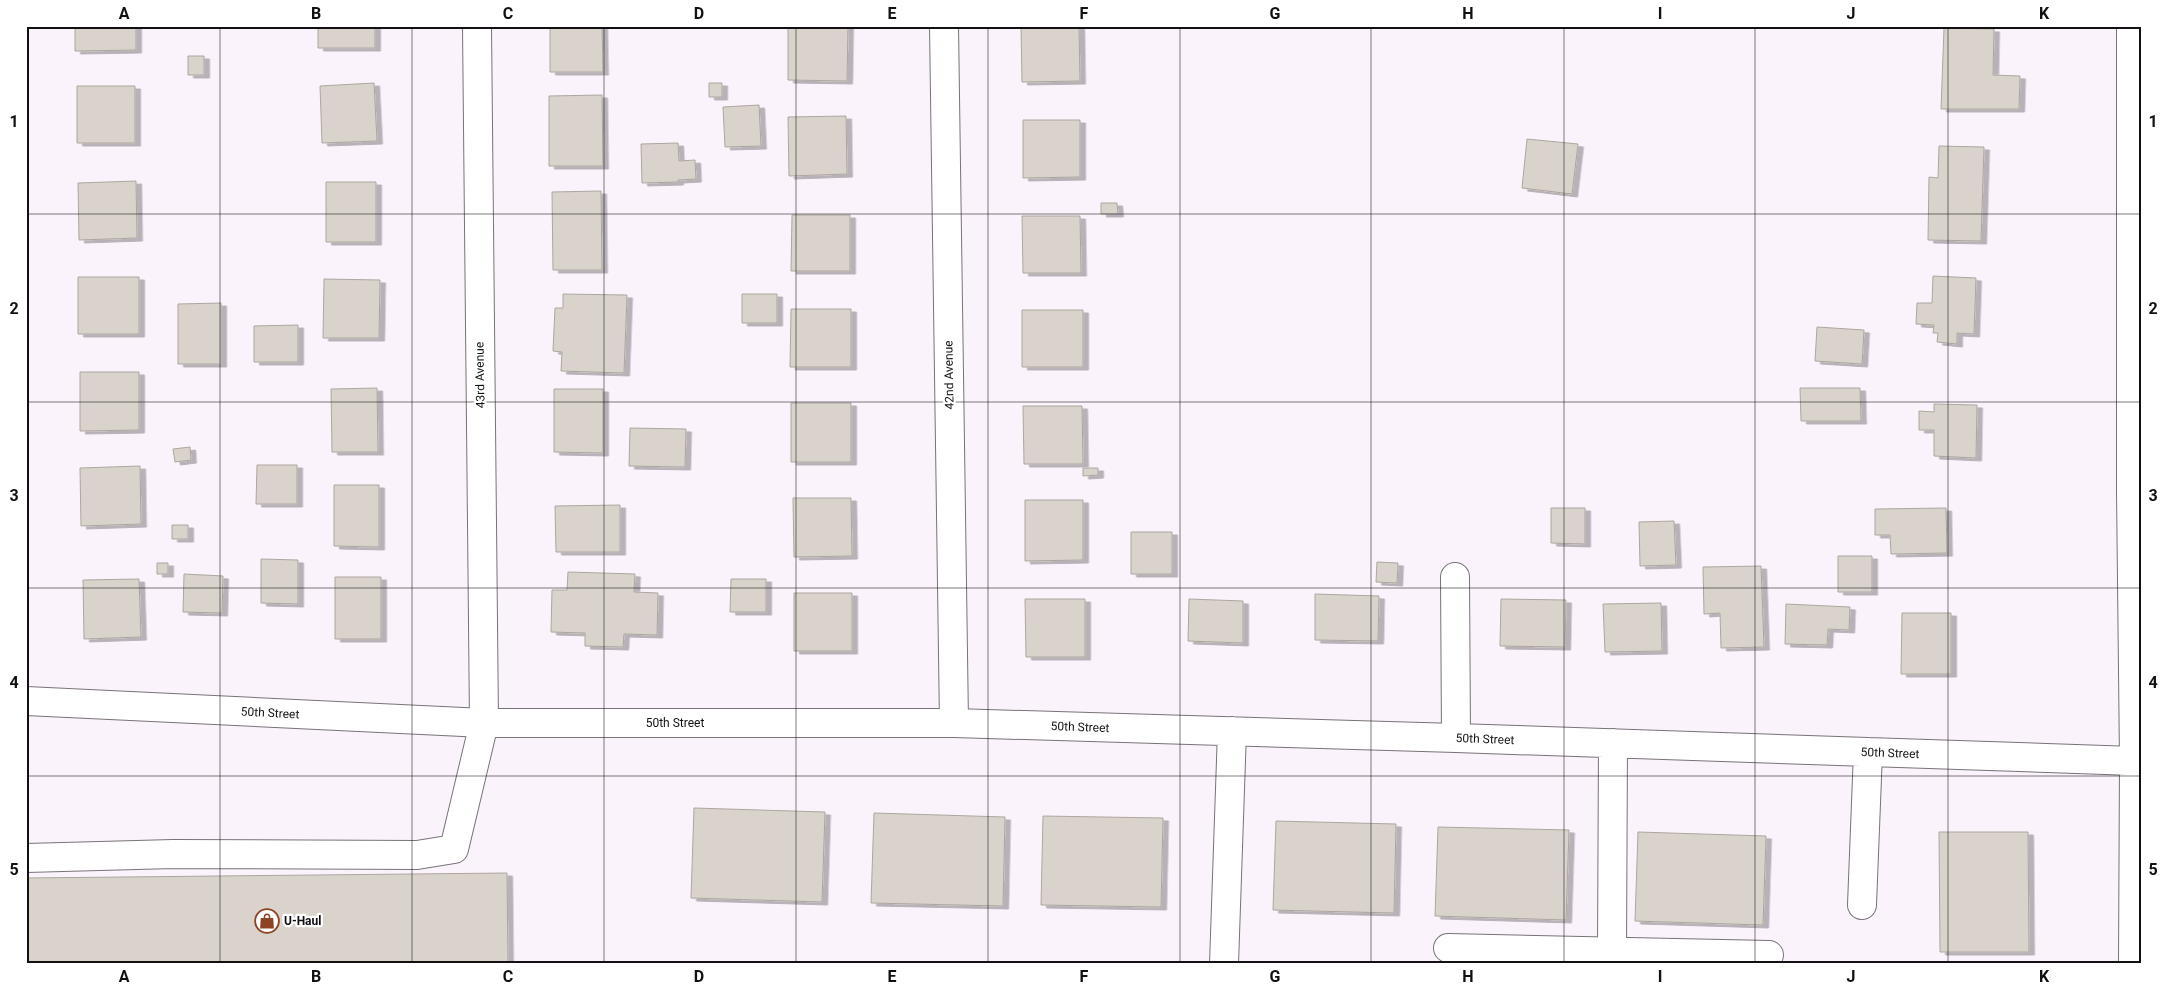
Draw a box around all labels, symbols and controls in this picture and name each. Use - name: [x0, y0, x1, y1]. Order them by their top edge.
- text: A: [119, 4, 130, 23]
- text: B: [311, 4, 321, 23]
- text: C: [503, 4, 513, 23]
- text: D: [694, 4, 704, 23]
- text: E: [888, 4, 897, 23]
- text: F: [1080, 4, 1089, 23]
- text: G: [1270, 4, 1281, 23]
- text: H: [1462, 4, 1474, 23]
- text: I: [1658, 4, 1662, 23]
- text: J: [1847, 4, 1855, 23]
- text: K: [2039, 4, 2050, 23]
- text: 1: [9, 112, 19, 131]
- text: 1: [2148, 112, 2158, 131]
- text: 2: [9, 299, 19, 318]
- text: 2: [2148, 299, 2158, 318]
- street label: 42nd Avenue: [941, 340, 957, 410]
- street label: 43rd Avenue: [472, 342, 488, 408]
- text: 3: [9, 486, 19, 505]
- text: 3: [2148, 486, 2158, 505]
- text: 4: [9, 673, 19, 692]
- text: 4: [2148, 673, 2158, 692]
- street label: 50th Street: [240, 704, 300, 722]
- street label: 50th Street: [646, 716, 704, 730]
- street label: 50th Street: [1050, 719, 1110, 735]
- street label: 50th Street: [1455, 731, 1515, 747]
- street label: 50th Street: [1860, 745, 1920, 761]
- text: 5: [9, 860, 19, 879]
- text: 5: [2148, 860, 2158, 879]
- shop icon: U-Haul: [254, 908, 280, 934]
- place label: U-Haul: [284, 914, 321, 928]
- text: A: [119, 967, 130, 986]
- text: B: [311, 967, 321, 986]
- text: C: [503, 967, 513, 986]
- text: D: [694, 967, 704, 986]
- text: E: [888, 967, 897, 986]
- text: F: [1080, 967, 1089, 986]
- text: G: [1270, 967, 1281, 986]
- text: H: [1462, 967, 1474, 986]
- text: I: [1658, 967, 1662, 986]
- text: J: [1847, 967, 1855, 986]
- text: K: [2039, 967, 2050, 986]

